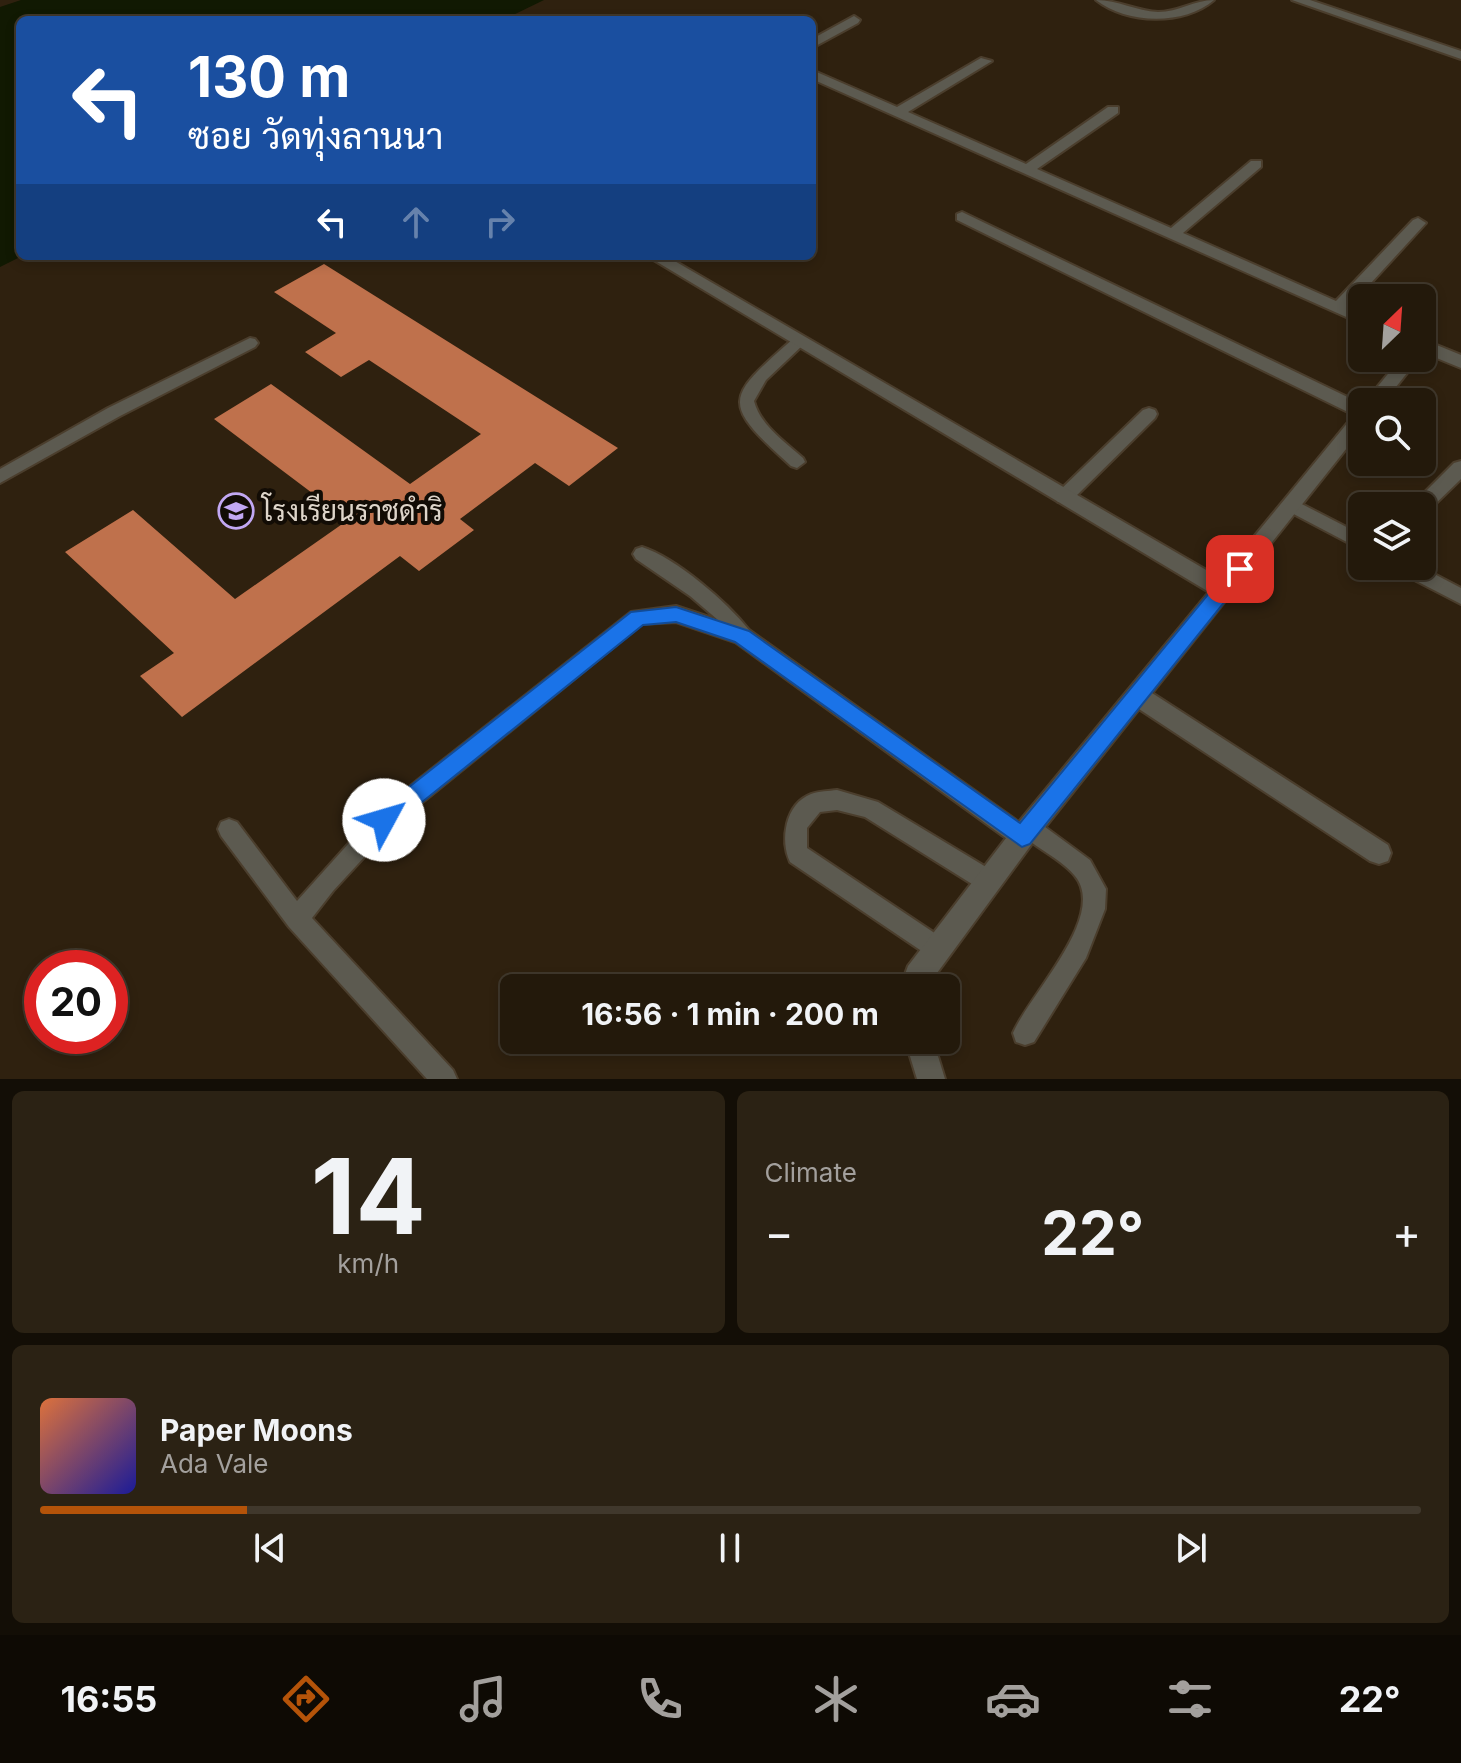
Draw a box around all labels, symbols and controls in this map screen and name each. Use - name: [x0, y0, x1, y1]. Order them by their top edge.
- text: 130 m: [188, 43, 350, 111]
- icon: left: [56, 48, 160, 152]
- text: ซอย วัดทุ่งลานนา: [188, 114, 443, 158]
- icon: left: [310, 200, 354, 244]
- icon: ahead: [394, 200, 438, 244]
- icon: right: [478, 200, 522, 244]
- north arrow: [1348, 284, 1436, 372]
- map controls: [1348, 284, 1436, 580]
- button: search: [1348, 388, 1436, 476]
- school or university icon: โรงเรียนราชดำริ: [217, 492, 255, 530]
- place label: โรงเรียนราชดำริ: [260, 492, 443, 528]
- button: layers: [1348, 492, 1436, 580]
- pin: [1206, 535, 1274, 603]
- icon: arrive: [1218, 547, 1262, 591]
- position arrow: [342, 778, 426, 862]
- speed limit sign: 20: [24, 950, 128, 1054]
- text: 16:56 · 1 min · 200 m: [581, 996, 879, 1032]
- text: 14: [311, 1133, 426, 1259]
- text: Climate: [765, 1157, 857, 1188]
- text: 22°: [1041, 1197, 1144, 1269]
- text: −: [765, 1206, 794, 1260]
- text: +: [1392, 1206, 1421, 1260]
- text: km/h: [337, 1248, 399, 1279]
- text: Paper Moons: [160, 1412, 353, 1448]
- text: Ada Vale: [160, 1448, 268, 1479]
- icon: previous: [248, 1526, 292, 1570]
- icon: pause: [708, 1526, 752, 1570]
- icon: next: [1169, 1526, 1213, 1570]
- icon: directions: [278, 1671, 334, 1727]
- icon: music: [455, 1671, 511, 1727]
- icon: phone: [632, 1671, 688, 1727]
- icon: climate: [808, 1671, 864, 1727]
- icon: car: [985, 1671, 1041, 1727]
- icon: filters: [1162, 1671, 1218, 1727]
- text: 16:55: [60, 1677, 157, 1721]
- text: 22°: [1339, 1677, 1401, 1721]

